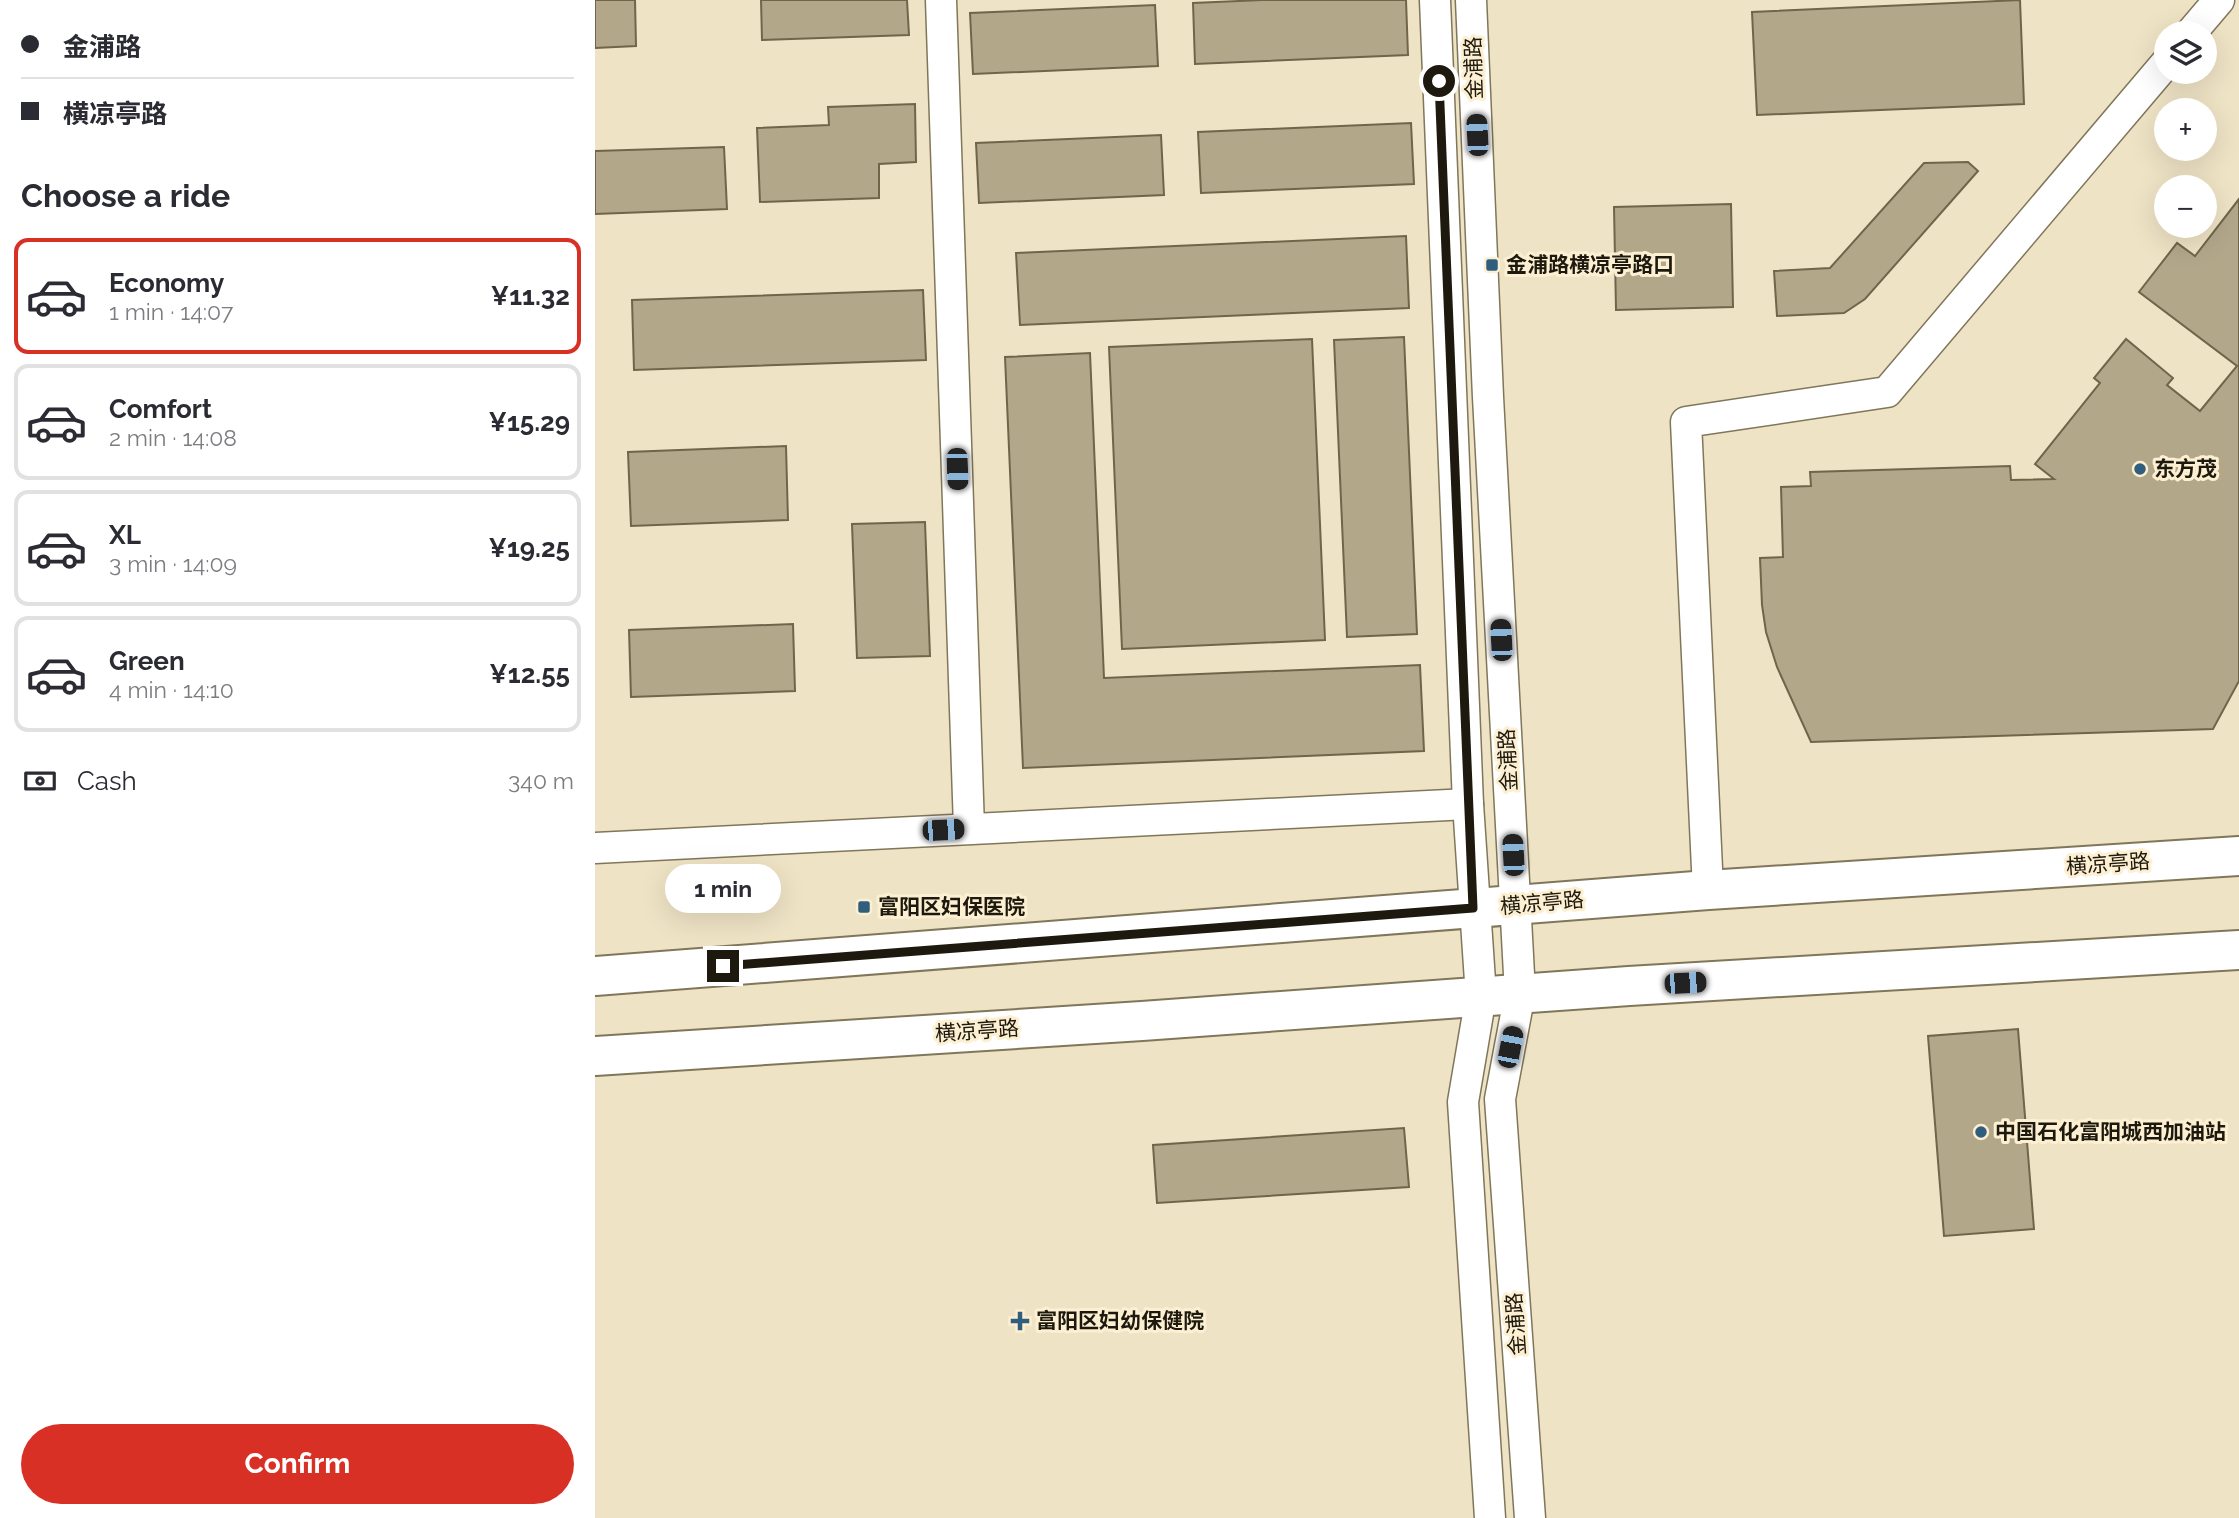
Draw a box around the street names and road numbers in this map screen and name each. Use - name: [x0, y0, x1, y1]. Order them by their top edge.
- street label: 金浦路: [1460, 36, 1487, 100]
- street label: 金浦路: [1493, 728, 1522, 792]
- street label: 横凉亭路: [2065, 848, 2151, 879]
- street label: 横凉亭路: [1499, 886, 1585, 919]
- street label: 横凉亭路: [934, 1015, 1020, 1046]
- street label: 金浦路: [1501, 1292, 1530, 1356]

